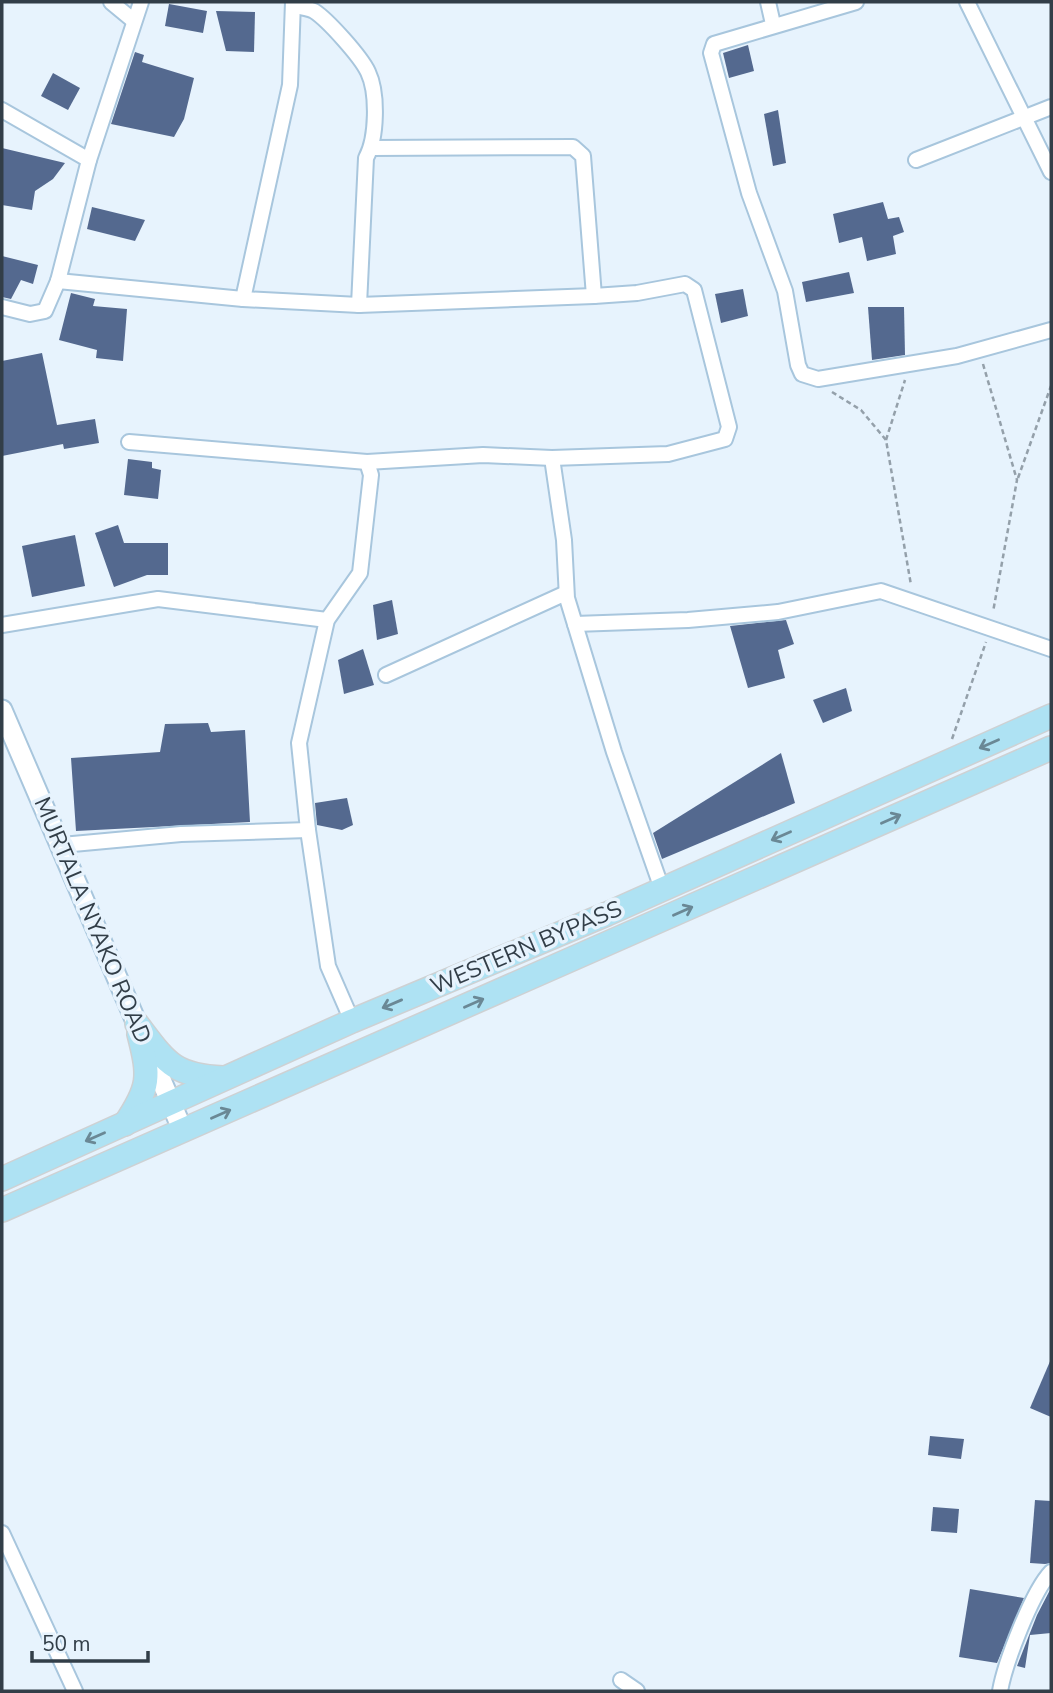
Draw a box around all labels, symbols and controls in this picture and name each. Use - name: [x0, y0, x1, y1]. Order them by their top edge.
- one-way arrow: [979, 738, 1000, 751]
- street label: MURTALA NYAKO ROAD: [27, 792, 159, 1048]
- one-way arrow: [879, 812, 901, 825]
- one-way arrow: [771, 830, 792, 843]
- street label: WESTERN BYPASS: [426, 893, 627, 1002]
- one-way arrow: [671, 904, 693, 917]
- one-way arrow: [463, 996, 485, 1009]
- one-way arrow: [382, 999, 403, 1012]
- one-way arrow: [210, 1107, 232, 1120]
- one-way arrow: [85, 1131, 106, 1145]
- scale bar: [32, 1620, 147, 1664]
- text: 50 m: [42, 1630, 91, 1658]

